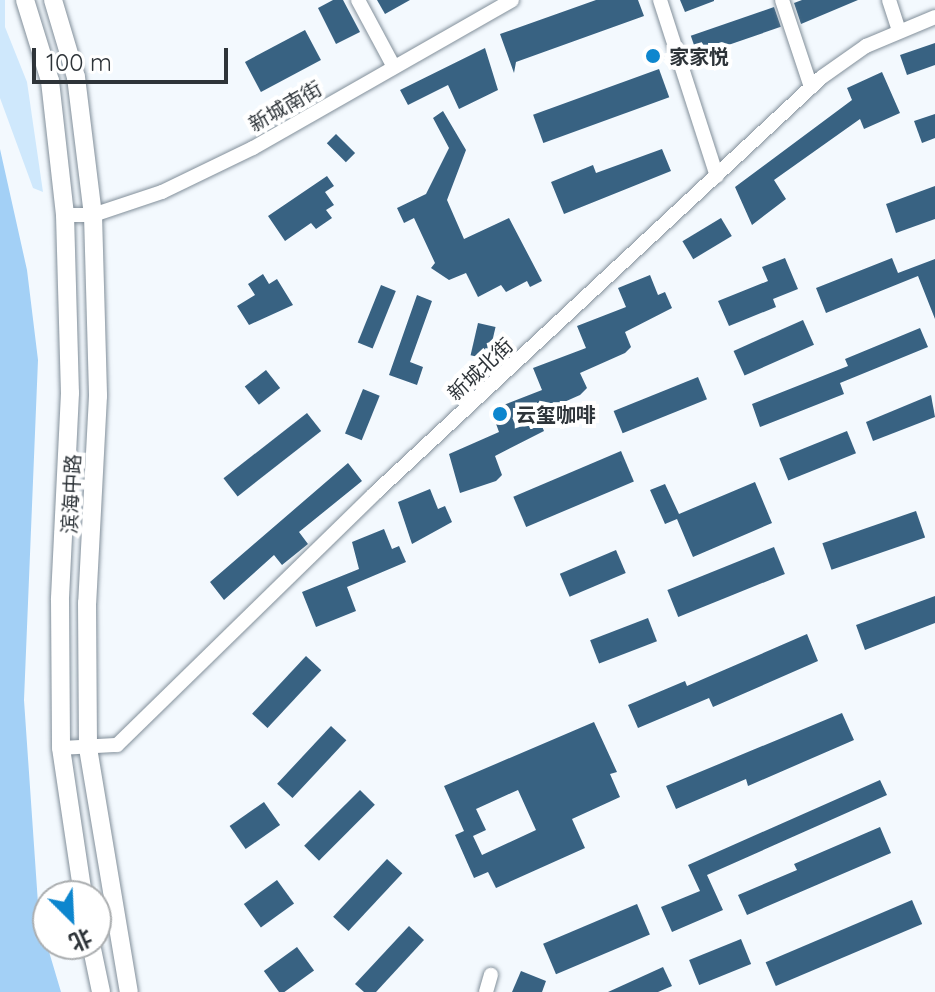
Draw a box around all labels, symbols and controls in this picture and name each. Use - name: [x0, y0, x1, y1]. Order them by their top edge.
- scale bar: [36, 32, 232, 82]
- place label: 家家悦: [669, 44, 729, 68]
- text: 100 m: [46, 47, 112, 77]
- marker: 家家悦: [644, 47, 662, 65]
- street label: 新城南街: [244, 76, 326, 136]
- street label: 新城北街: [443, 333, 517, 405]
- place label: 云玺咖啡: [516, 402, 596, 426]
- marker: 云玺咖啡: [491, 405, 509, 423]
- street label: 滨海中路: [57, 453, 85, 535]
- north arrow: [32, 880, 112, 960]
- text: 北: [65, 923, 97, 957]

